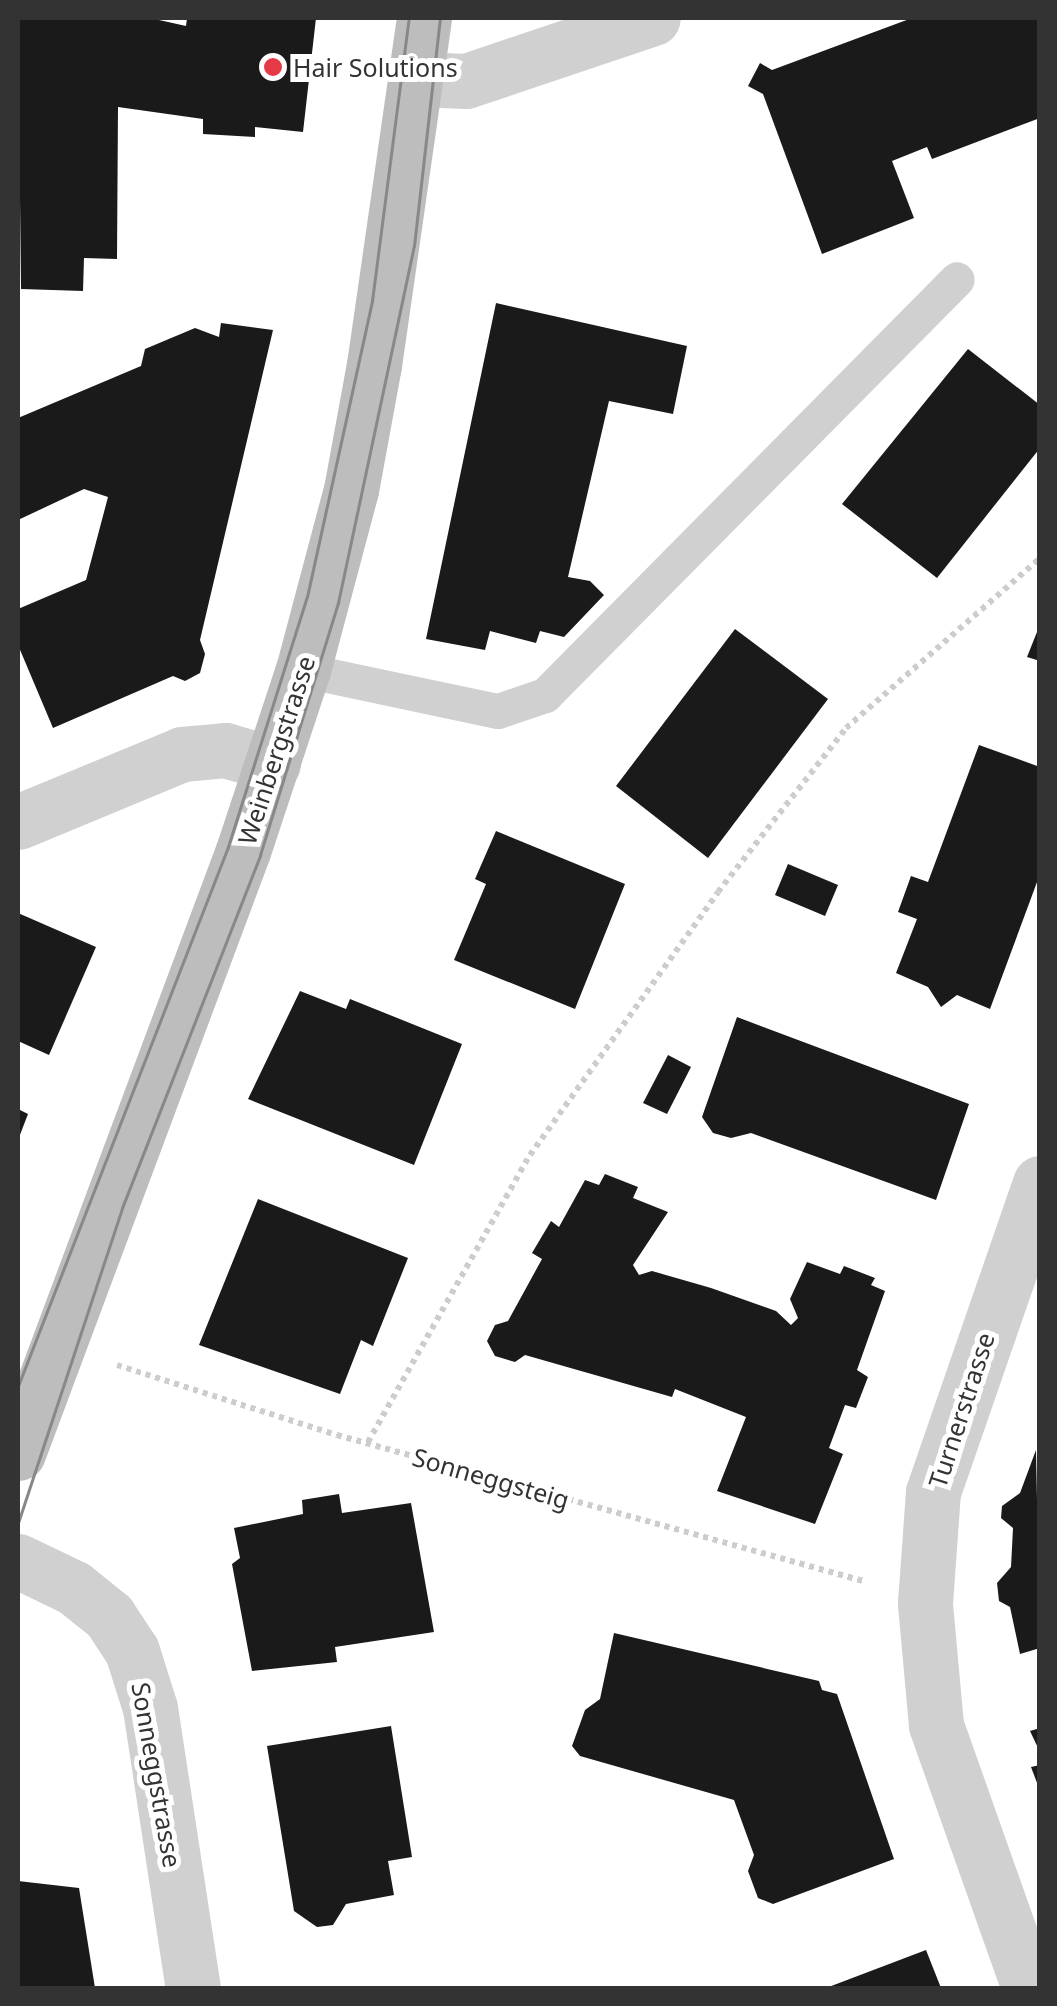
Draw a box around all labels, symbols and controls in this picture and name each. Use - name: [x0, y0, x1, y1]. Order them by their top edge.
- place label: Hair Solutions: [293, 52, 458, 82]
- marker: Hair Solutions: [262, 56, 284, 78]
- street label: Weinbergstrasse: [231, 652, 321, 848]
- street label: Turnerstrasse: [922, 1329, 1000, 1491]
- street label: Sonneggsteig: [409, 1441, 573, 1515]
- street label: Sonneggstrasse: [126, 1680, 188, 1870]

